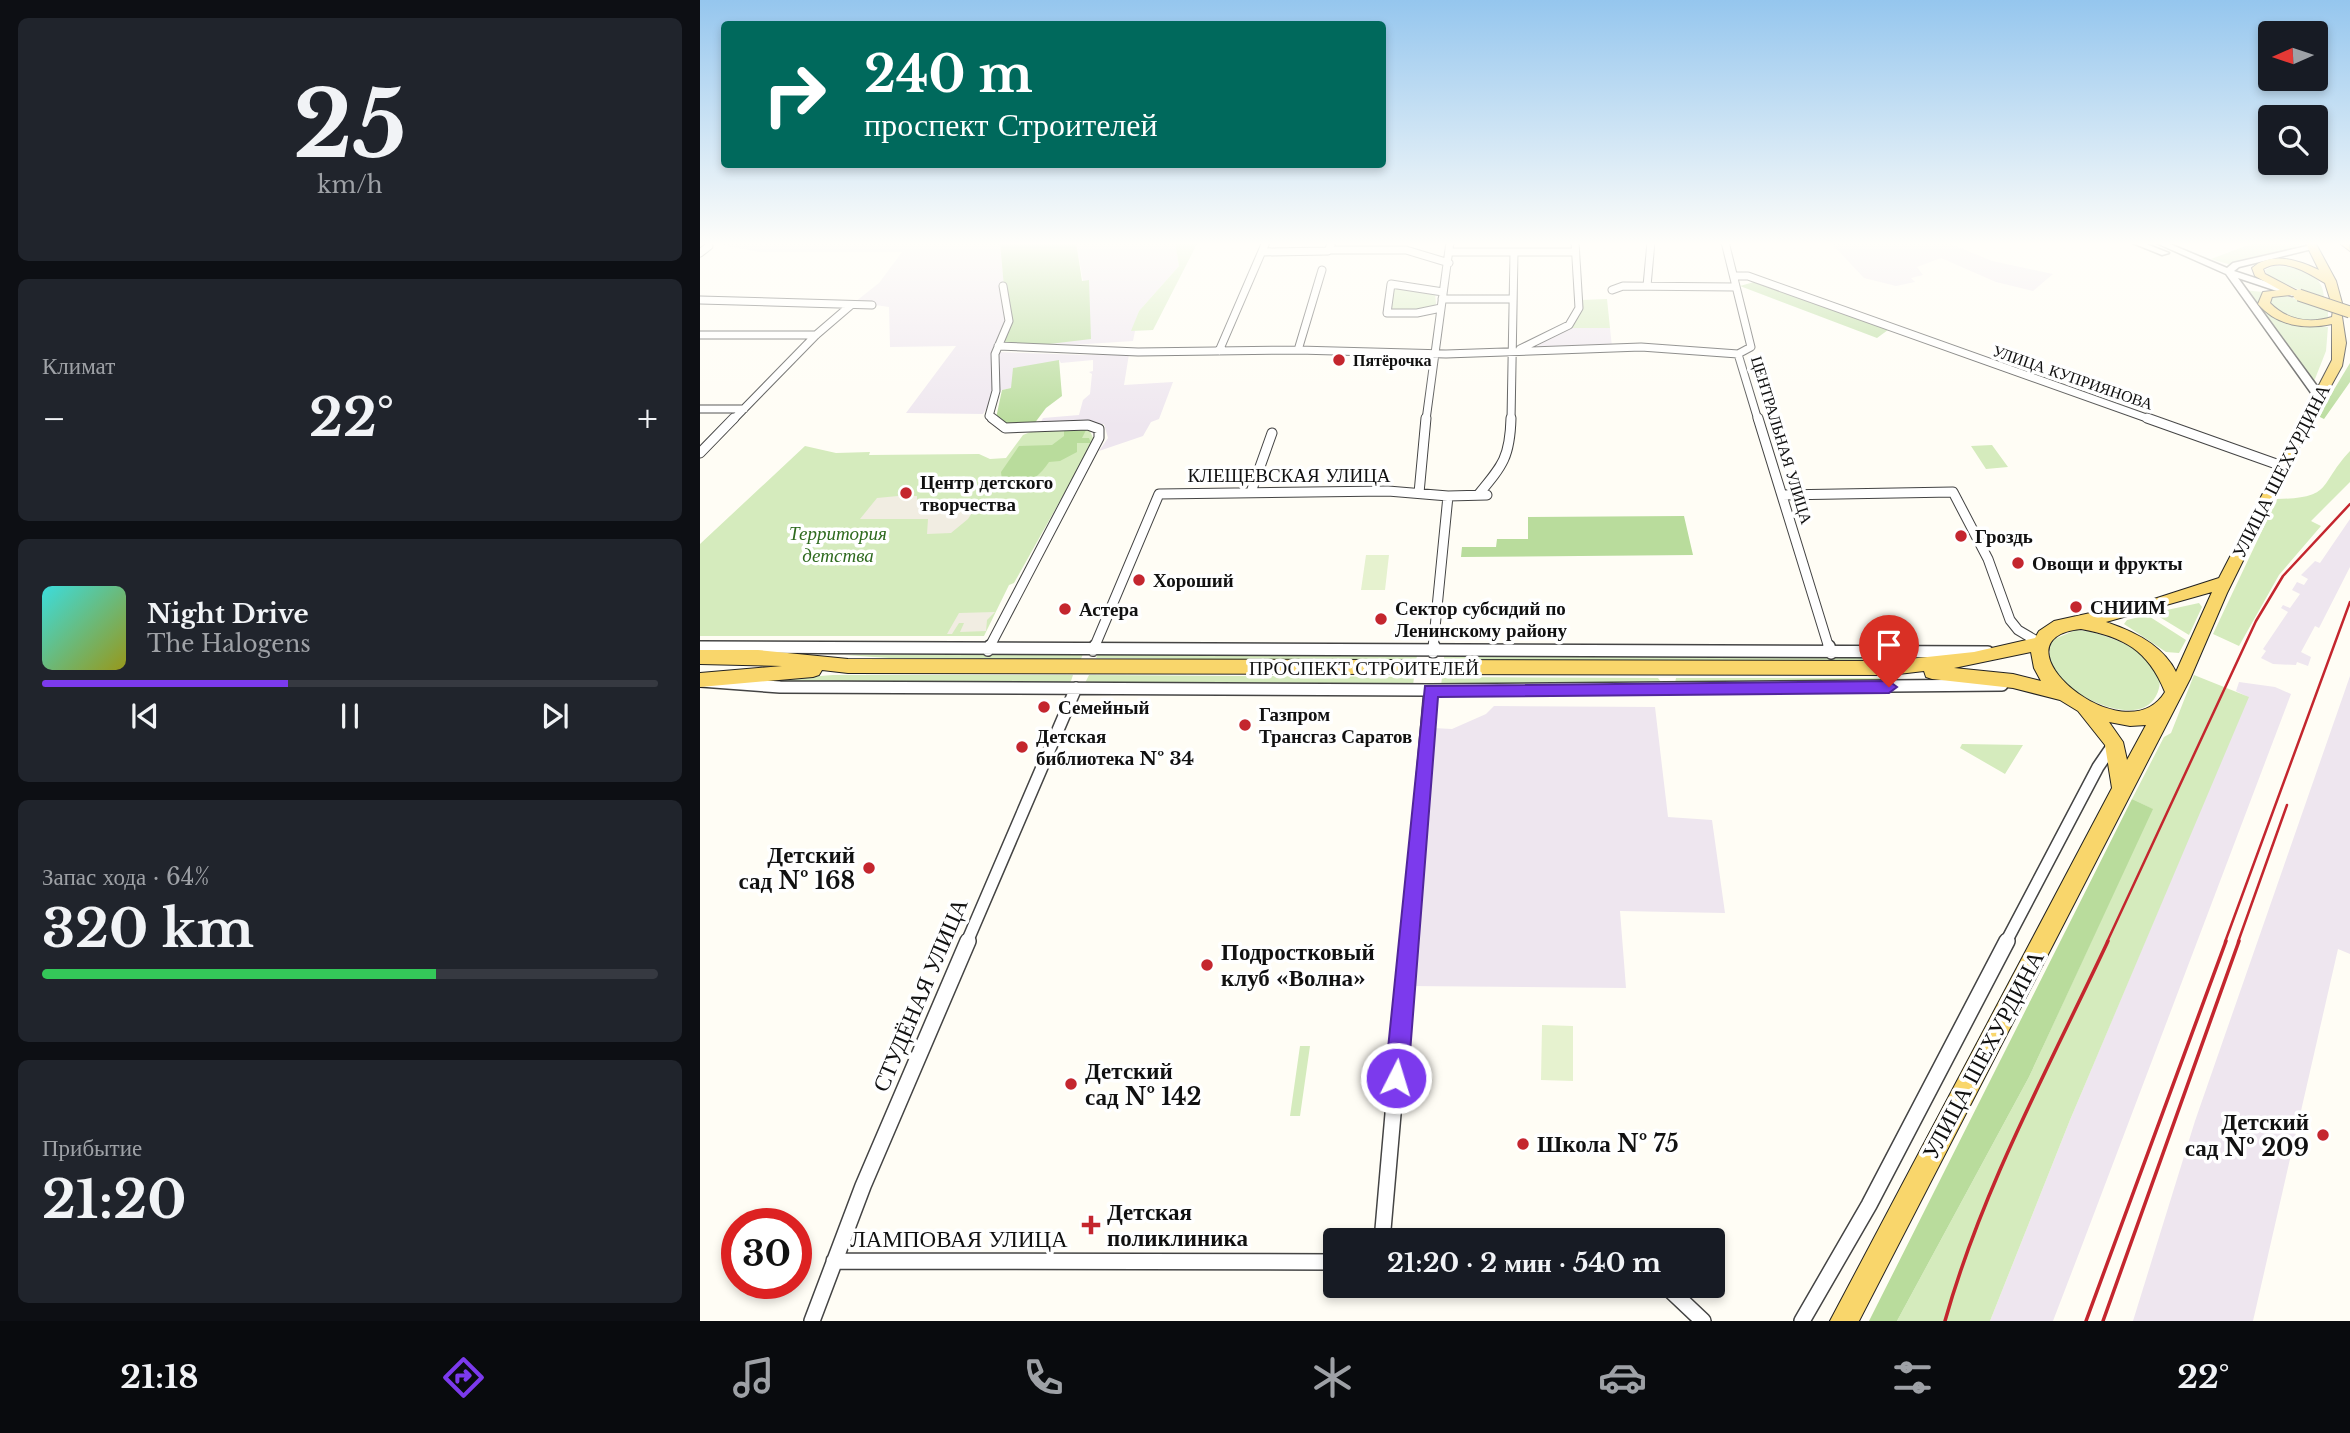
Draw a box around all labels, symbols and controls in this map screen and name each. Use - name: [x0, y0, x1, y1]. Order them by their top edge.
- north arrow: [2258, 21, 2328, 91]
- map controls: [2258, 21, 2328, 175]
- text: 240 m: [864, 44, 1033, 105]
- icon: right: [749, 49, 840, 140]
- text: 25: [293, 69, 407, 182]
- text: проспект Строителей: [864, 105, 1158, 145]
- button: search: [2258, 105, 2328, 175]
- text: km/h: [317, 171, 383, 199]
- street label: УЛИЦА КУПРИЯНОВА: [1990, 340, 2156, 414]
- place label: Пятёрочка: [1353, 350, 1432, 370]
- text: Климат: [42, 352, 115, 380]
- marker: Пятёрочка: [1331, 352, 1347, 368]
- street label: ЦЕНТРАЛЬНАЯ УЛИЦА: [1747, 354, 1817, 527]
- street label: УЛИЦА ШЕХУРДИНА: [2227, 380, 2335, 562]
- text: 22°: [309, 386, 394, 450]
- text: −: [42, 395, 66, 442]
- text: +: [637, 395, 658, 442]
- street label: КЛЕЩЕВСКАЯ УЛИЦА: [1187, 464, 1391, 487]
- place label: Центр детского творчества: [920, 471, 1053, 516]
- marker: Центр детского творчества: [898, 485, 914, 501]
- park label: Территория детства: [789, 522, 887, 567]
- place label: Гроздь: [1975, 525, 2033, 548]
- marker: Гроздь: [1953, 528, 1969, 544]
- place label: Овощи и фрукты: [2032, 552, 2183, 575]
- marker: Овощи и фрукты: [2010, 555, 2026, 571]
- place label: Хороший: [1153, 569, 1234, 592]
- marker: Хороший: [1131, 572, 1147, 588]
- place label: СНИИМ: [2090, 596, 2166, 619]
- place label: Сектор субсидий по Ленинскому району: [1395, 597, 1568, 642]
- text: Night Drive: [147, 598, 309, 630]
- place label: Астера: [1079, 598, 1139, 621]
- marker: СНИИМ: [2068, 599, 2084, 615]
- marker: Астера: [1057, 601, 1073, 617]
- marker: Сектор субсидий по Ленинскому району: [1373, 611, 1389, 627]
- pin: [1859, 615, 1919, 687]
- icon: arrive: [1870, 626, 1908, 664]
- text: The Halogens: [147, 630, 311, 658]
- street label: ПРОСПЕКТ СТРОИТЕЛЕЙ: [1249, 657, 1479, 680]
- place label: Семейный: [1058, 696, 1149, 719]
- icon: previous: [126, 697, 164, 735]
- icon: pause: [331, 697, 369, 735]
- icon: next: [536, 697, 574, 735]
- marker: Семейный: [1036, 699, 1052, 715]
- place label: Газпром Трансгаз Саратов: [1259, 703, 1412, 748]
- marker: Газпром Трансгаз Саратов: [1237, 717, 1253, 733]
- place label: Детская библиотека № 34: [1036, 725, 1194, 770]
- marker: Детская библиотека № 34: [1014, 739, 1030, 755]
- place label: Детский сад № 168: [739, 841, 855, 895]
- marker: Детский сад № 168: [861, 860, 877, 876]
- text: Запас хода · 64%: [42, 863, 210, 891]
- street label: СТУДЁНАЯ УЛИЦА: [867, 894, 974, 1096]
- text: 320 km: [42, 897, 254, 961]
- place label: Подростковый клуб «Волна»: [1221, 938, 1375, 992]
- street label: УЛИЦА ШЕХУРДИНА: [1916, 945, 2050, 1164]
- marker: Подростковый клуб «Волна»: [1199, 957, 1215, 973]
- position arrow: [1359, 1041, 1433, 1115]
- place label: Детский сад № 142: [1085, 1057, 1202, 1111]
- marker: Детский сад № 142: [1063, 1076, 1079, 1092]
- place label: Детский сад № 209: [2185, 1108, 2309, 1162]
- marker: Детский сад № 209: [2315, 1127, 2331, 1143]
- place label: Школа № 75: [1537, 1130, 1679, 1158]
- text: Прибытие: [42, 1134, 142, 1162]
- marker: Школа № 75: [1515, 1136, 1531, 1152]
- text: 21:20: [42, 1168, 186, 1232]
- place label: Детская поликлиника: [1107, 1198, 1248, 1252]
- speed limit sign: 30: [721, 1208, 812, 1299]
- marker: Детская поликлиника: [1081, 1215, 1101, 1235]
- street label: ЛАМПОВАЯ УЛИЦА: [850, 1225, 1068, 1253]
- text: 21:20 · 2 мин · 540 m: [1387, 1247, 1661, 1279]
- icon: directions: [439, 1353, 488, 1402]
- icon: music: [729, 1353, 778, 1402]
- icon: phone: [1019, 1353, 1068, 1402]
- icon: climate: [1308, 1353, 1357, 1402]
- icon: car: [1598, 1353, 1647, 1402]
- icon: filters: [1888, 1353, 1937, 1402]
- text: 21:18: [120, 1357, 198, 1397]
- text: 22°: [2177, 1357, 2230, 1397]

